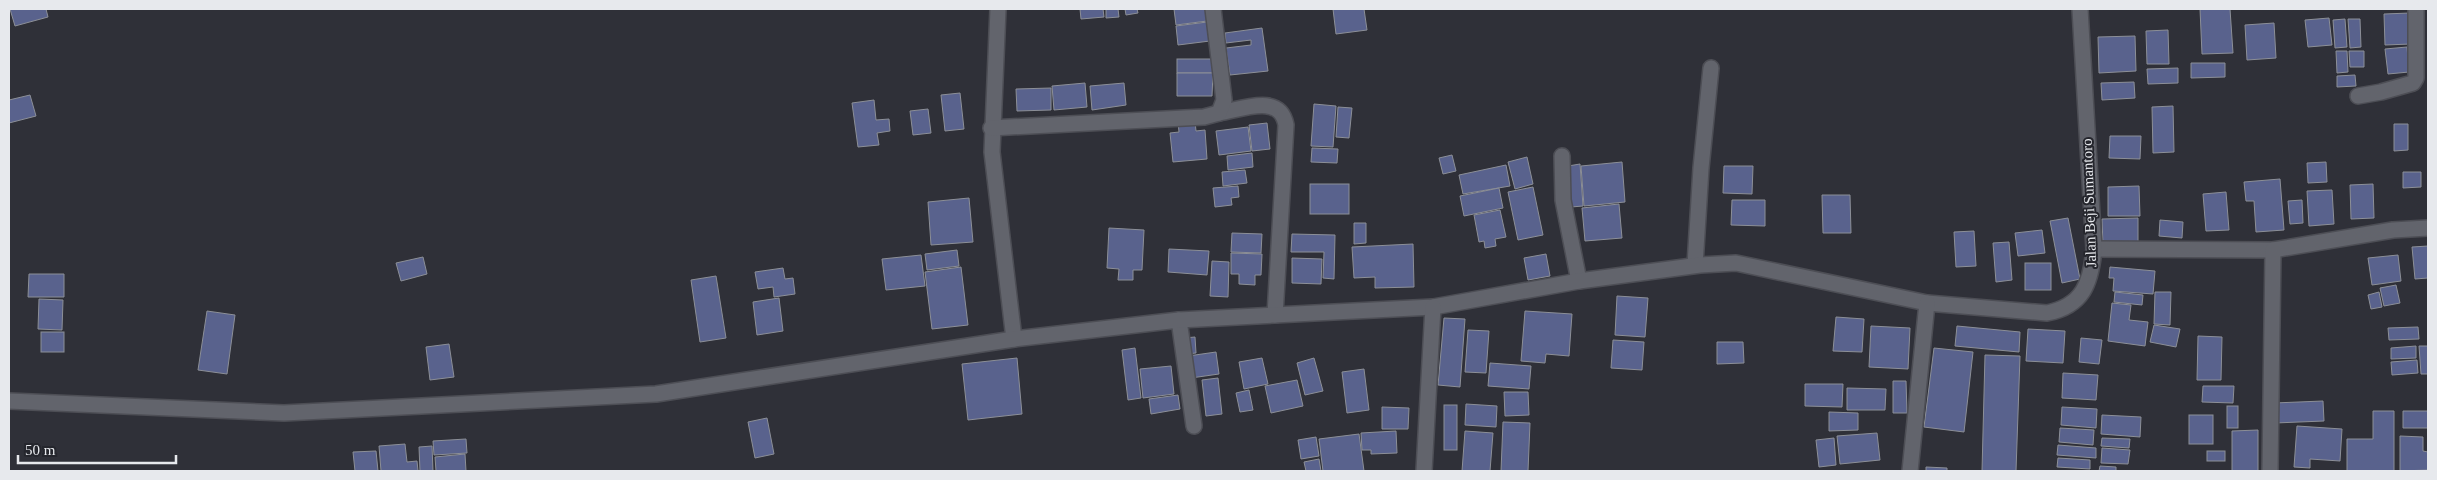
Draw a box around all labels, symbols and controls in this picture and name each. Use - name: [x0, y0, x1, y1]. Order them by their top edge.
- street label: Jalan Beji Sumantoro: [2079, 138, 2099, 268]
- scale bar: [18, 432, 175, 464]
- text: 50 m: [25, 442, 56, 458]

